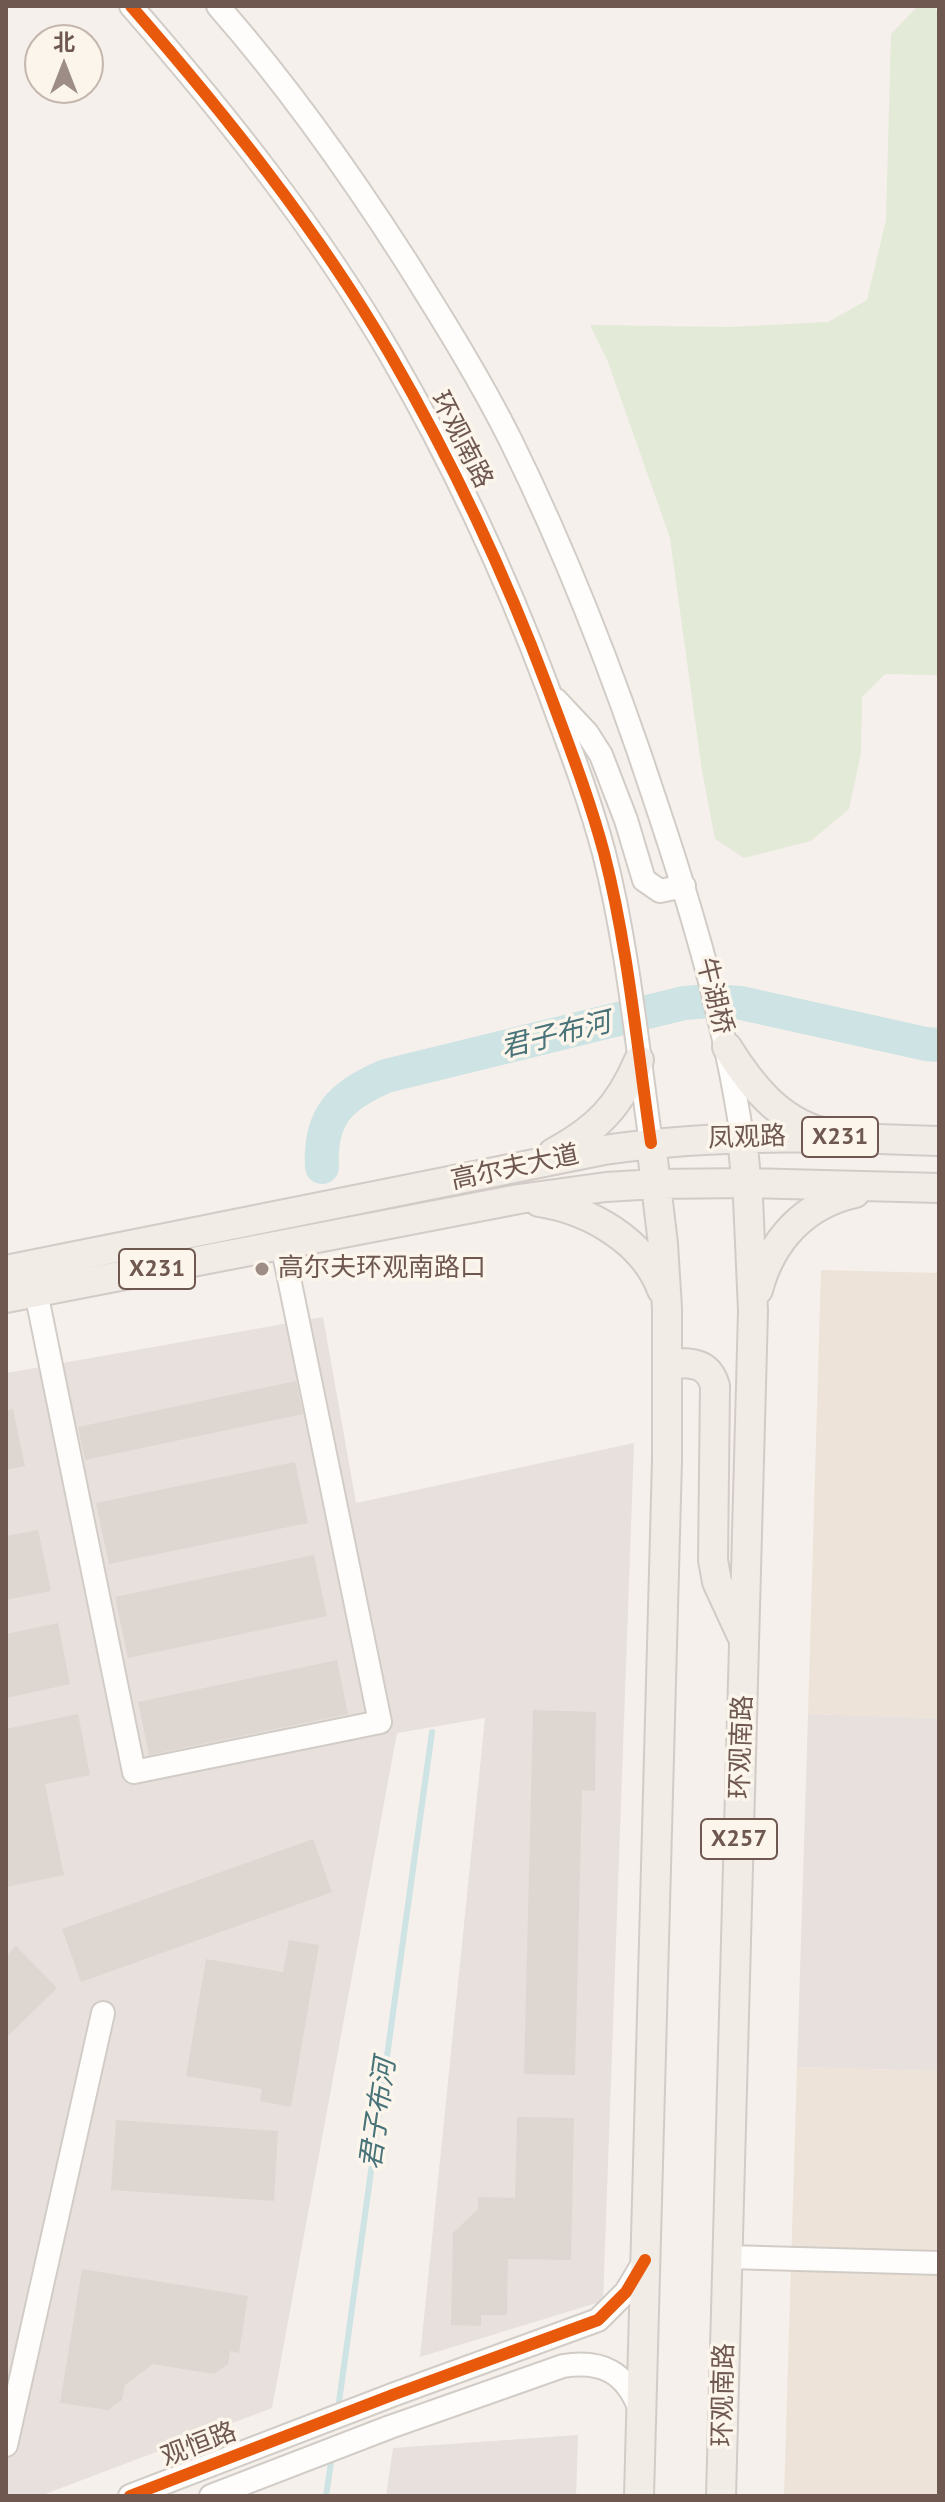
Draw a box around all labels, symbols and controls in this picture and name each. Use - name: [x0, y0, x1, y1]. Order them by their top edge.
- north arrow: [24, 24, 104, 104]
- text: 北: [53, 28, 75, 56]
- street label: 环观南路: [423, 387, 499, 493]
- street label: 牛湖桥: [689, 954, 739, 1038]
- water label: 君子布河: [498, 1006, 614, 1066]
- road number: X231: [802, 1117, 878, 1157]
- street label: 凤观路: [707, 1121, 787, 1155]
- street label: 高尔夫大道: [448, 1139, 582, 1197]
- road number: X231: [119, 1249, 195, 1289]
- place label: 高尔夫环观南路口: [278, 1253, 486, 1285]
- marker: 高尔夫环观南路口: [253, 1260, 271, 1278]
- street label: 环观南路: [725, 1694, 759, 1800]
- road number: X257: [701, 1819, 777, 1859]
- water label: 君子布河: [355, 2056, 403, 2172]
- street label: 环观南路: [707, 2343, 741, 2447]
- street label: 观恒路: [157, 2416, 241, 2474]

